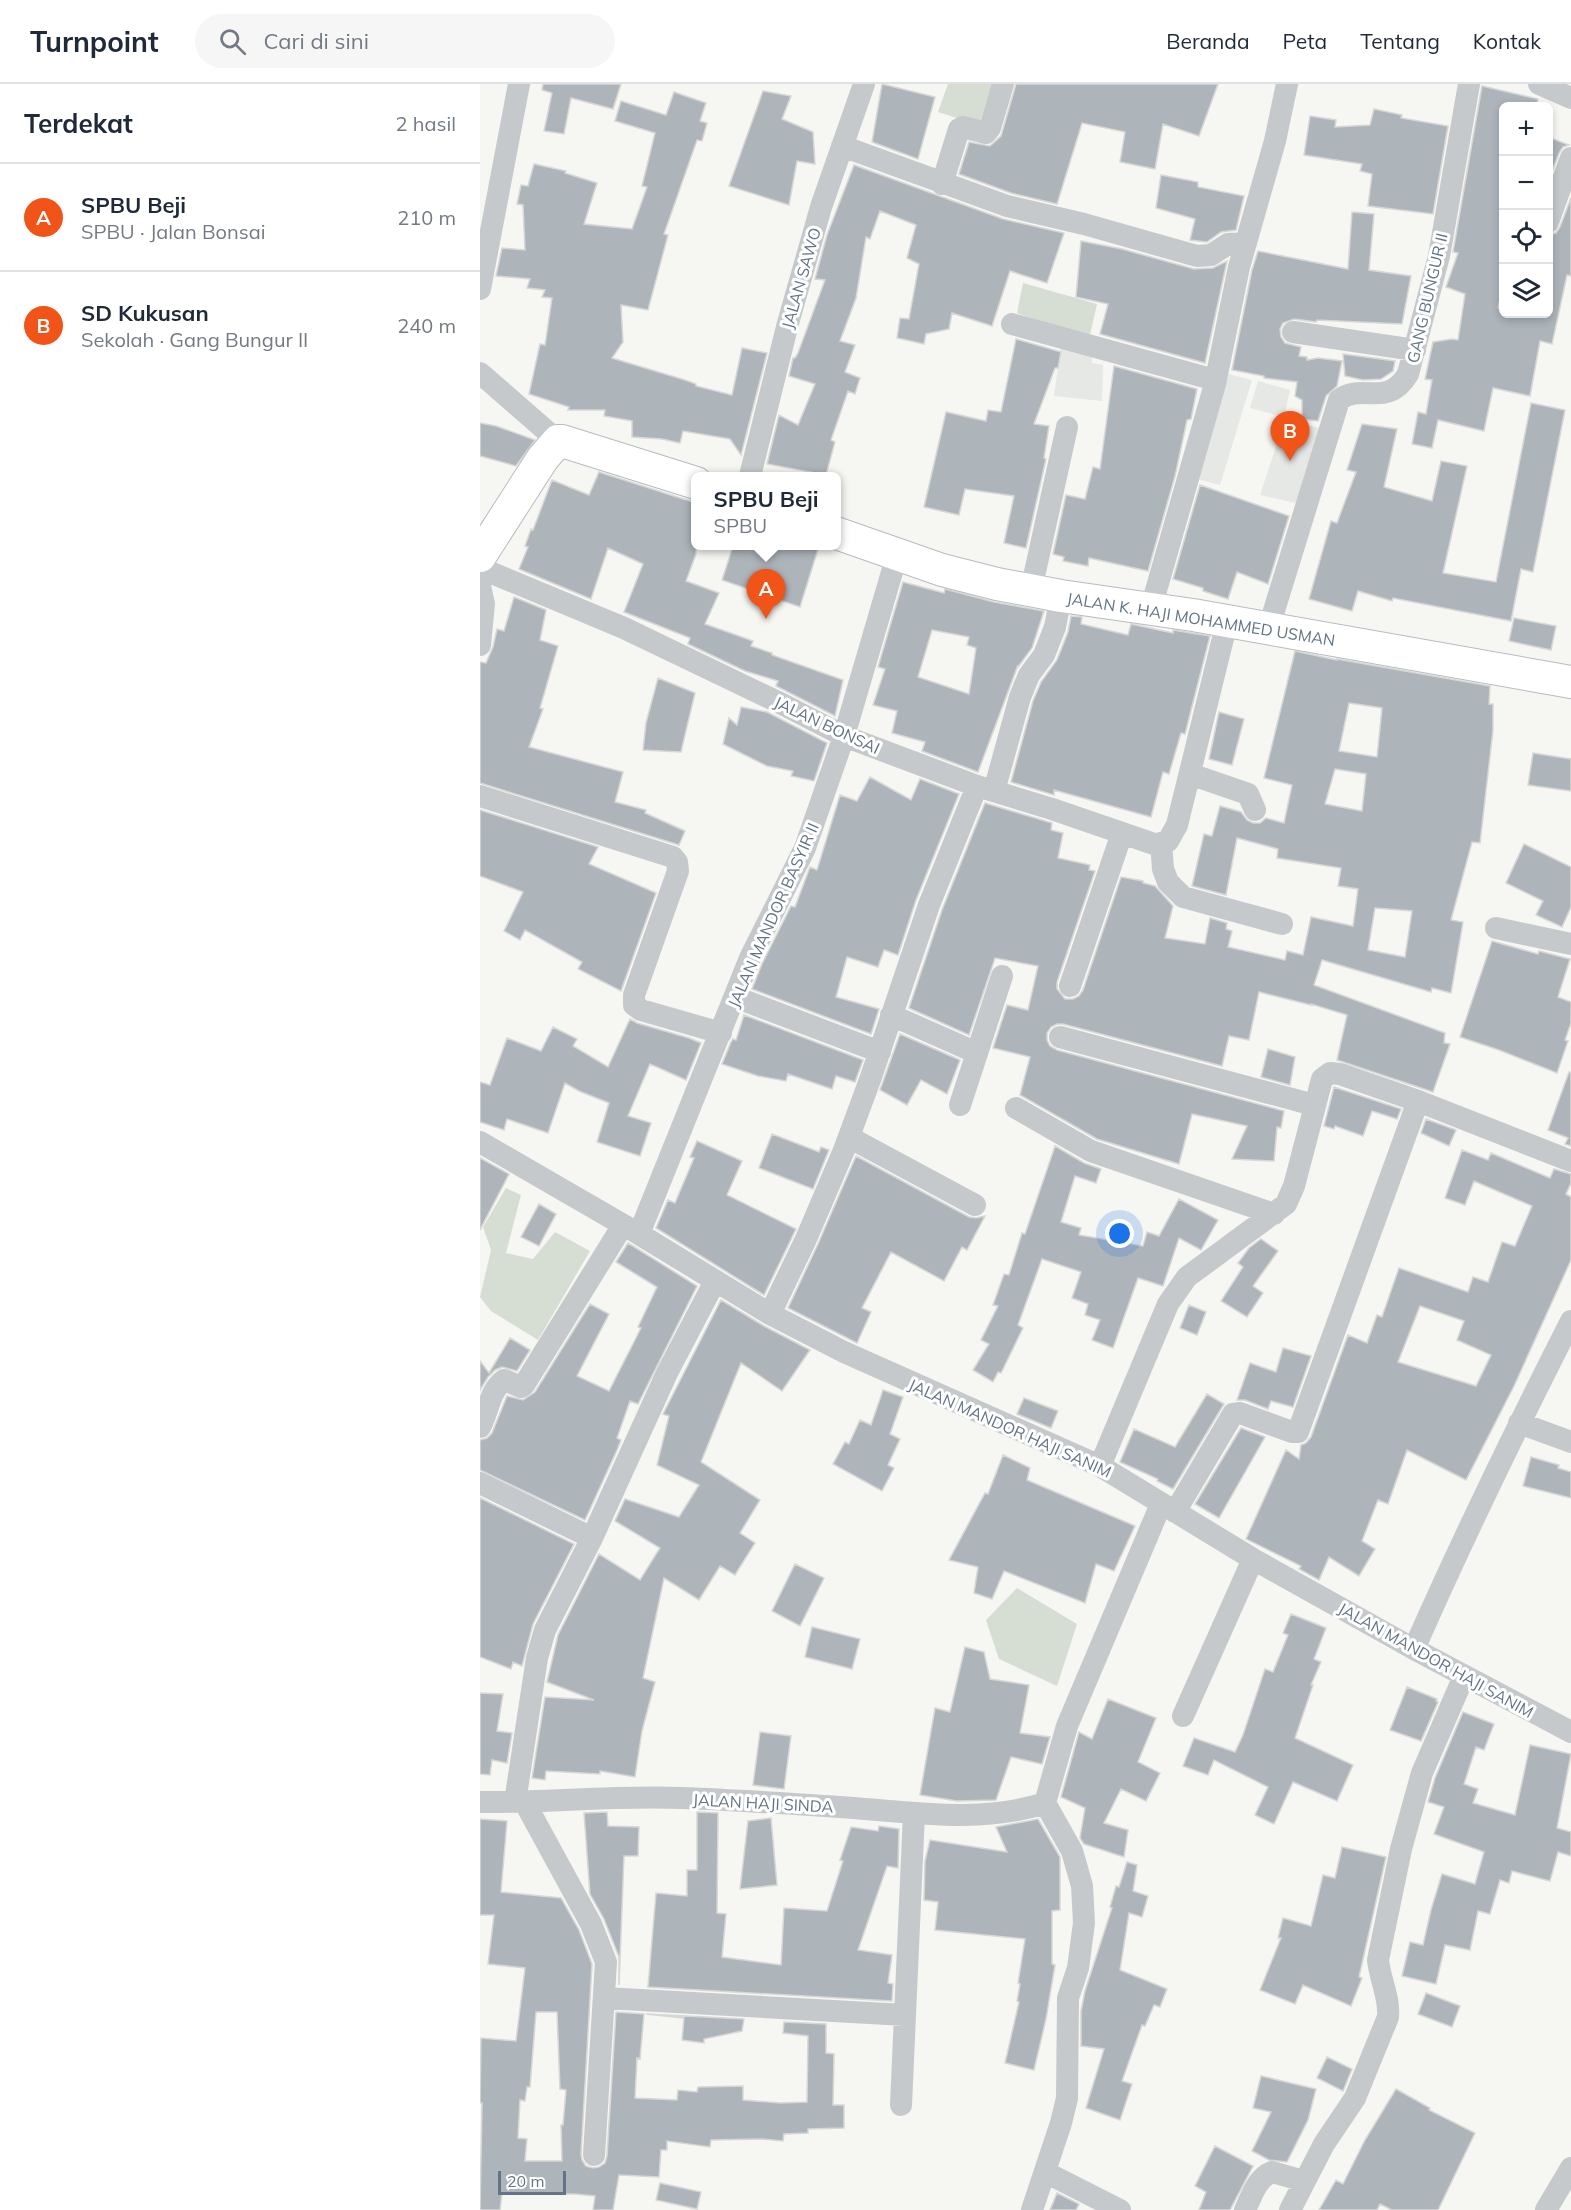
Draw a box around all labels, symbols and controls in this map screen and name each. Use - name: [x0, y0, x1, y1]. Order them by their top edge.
- search box: [195, 14, 615, 68]
- text: Turnpoint: [30, 24, 159, 59]
- icon: search: [216, 25, 249, 58]
- text: Cari di sini: [264, 27, 369, 55]
- text: Beranda: [1166, 28, 1250, 54]
- text: Peta: [1283, 28, 1327, 54]
- text: Tentang: [1360, 28, 1440, 54]
- text: Kontak: [1473, 28, 1541, 54]
- map controls: [1499, 102, 1553, 318]
- button: +: [1499, 102, 1553, 156]
- text: Terdekat: [24, 107, 133, 140]
- text: 2 hasil: [396, 111, 456, 136]
- button: −: [1499, 156, 1553, 210]
- text: SPBU Beji: [81, 191, 186, 219]
- text: A: [36, 205, 51, 230]
- text: 210 m: [397, 205, 456, 230]
- button: locate: [1499, 210, 1553, 264]
- text: SPBU · Jalan Bonsai: [81, 219, 265, 244]
- street label: JALAN SAWO: [777, 225, 825, 331]
- street label: GANG BUNGUR II: [1402, 231, 1452, 365]
- button: layers: [1499, 264, 1553, 318]
- text: SD Kukusan: [81, 299, 209, 327]
- text: B: [37, 313, 50, 338]
- text: 240 m: [397, 313, 456, 338]
- text: Sekolah · Gang Bungur II: [81, 327, 308, 352]
- pin: B: [1270, 412, 1310, 461]
- popup: [691, 472, 841, 550]
- text: SPBU Beji: [713, 485, 819, 513]
- text: SPBU: [713, 513, 767, 538]
- pin: A: [746, 570, 786, 619]
- street label: JALAN K. HAJI MOHAMMED USMAN: [1065, 588, 1337, 650]
- street label: JALAN BONSAI: [771, 692, 883, 758]
- street label: JALAN MANDOR BASYIR II: [723, 820, 823, 1010]
- your location: [1105, 1219, 1134, 1248]
- street label: JALAN MANDOR HAJI SANIM: [906, 1374, 1114, 1482]
- street label: JALAN MANDOR HAJI SANIM: [1335, 1598, 1537, 1722]
- street label: JALAN HAJI SINDA: [692, 1789, 834, 1817]
- scale bar: [498, 2168, 566, 2196]
- text: 20 m: [507, 2171, 544, 2191]

